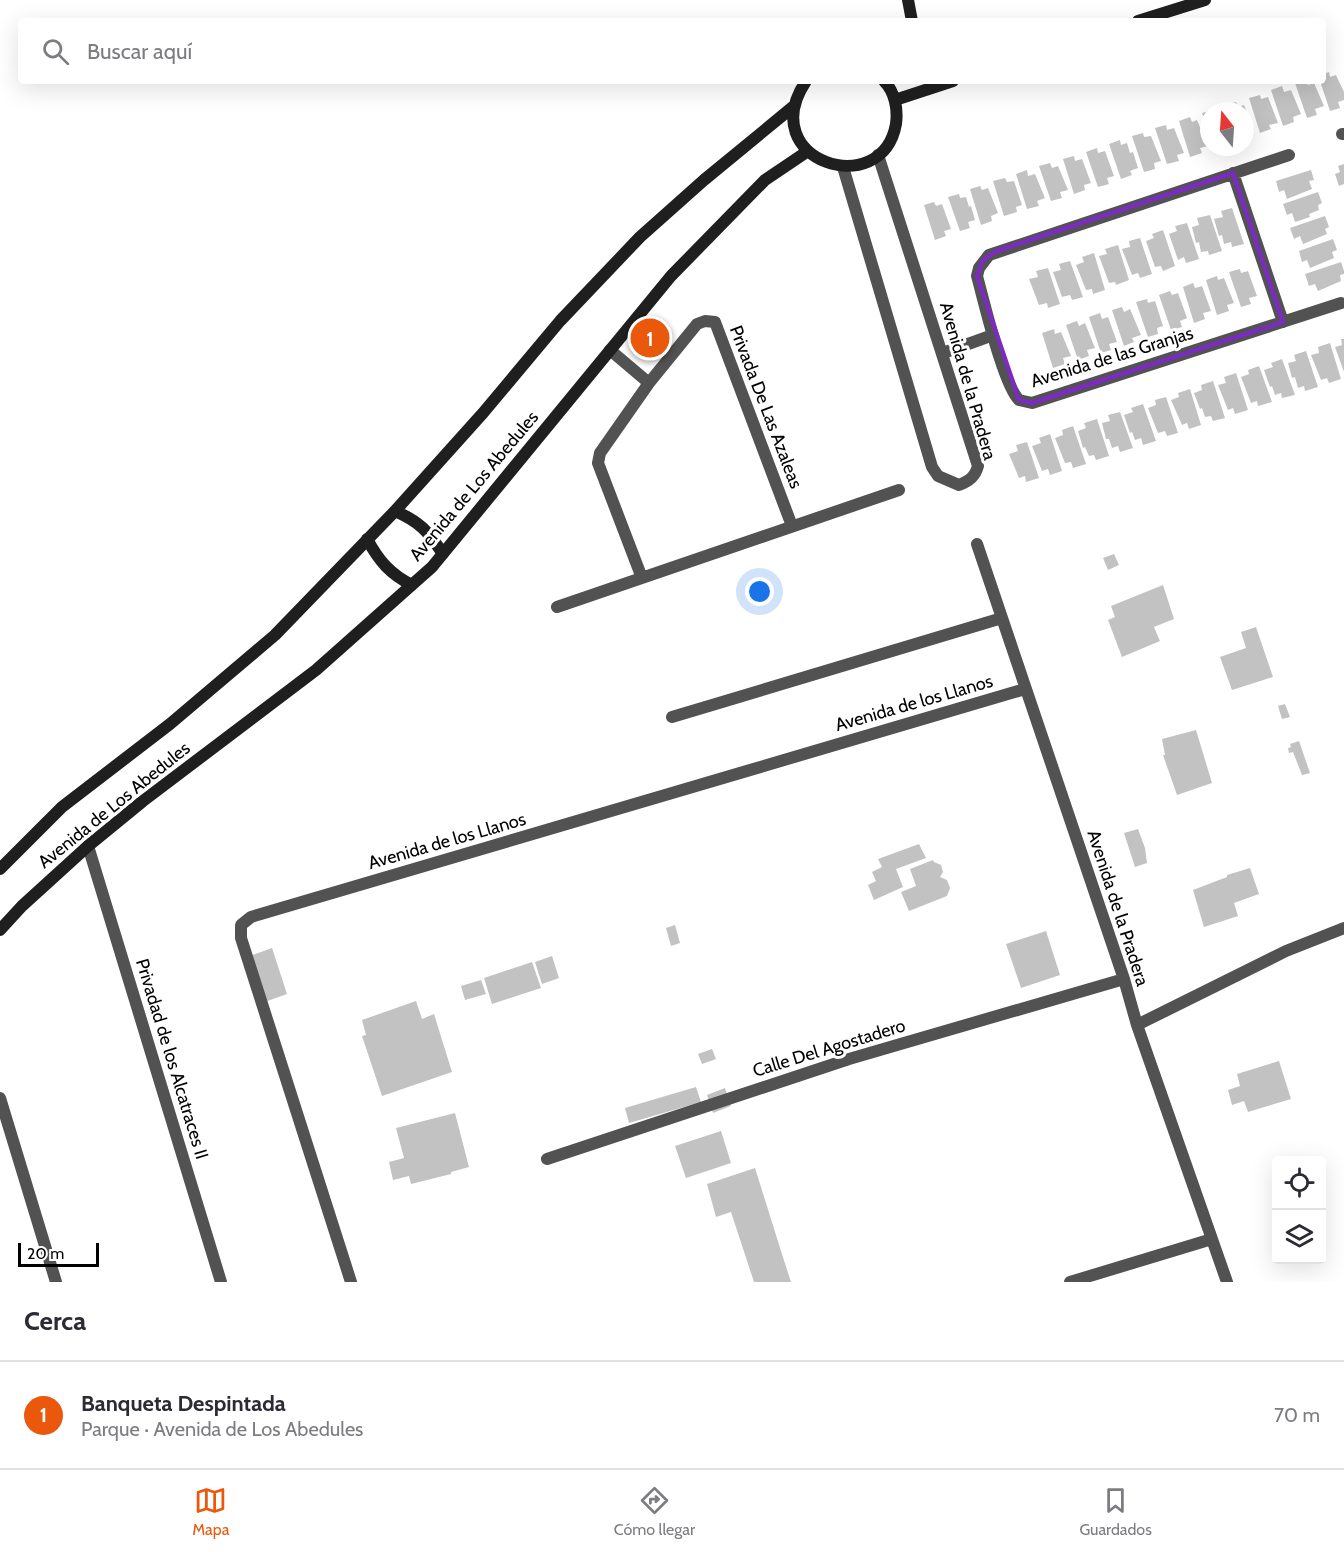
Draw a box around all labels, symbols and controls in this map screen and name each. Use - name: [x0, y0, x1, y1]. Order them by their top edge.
- search box: [18, 18, 1326, 84]
- icon: search: [39, 35, 72, 68]
- text: Buscar aquí: [87, 38, 192, 65]
- north arrow: [1200, 102, 1254, 156]
- street label: Avenida de la Pradera: [935, 300, 1001, 463]
- pin: 1: [630, 316, 670, 360]
- street label: Privada De Las Azaleas: [725, 322, 807, 492]
- street label: Avenida de las Granjas: [1028, 322, 1196, 392]
- street label: Avenida de Los Abedules: [405, 407, 543, 565]
- your location: [745, 577, 774, 606]
- street label: Avenida de los Llanos: [833, 670, 995, 736]
- street label: Avenida de Los Abedules: [34, 737, 194, 873]
- street label: Avenida de los Llanos: [366, 808, 528, 874]
- street label: Avenida de la Pradera: [1082, 827, 1154, 989]
- street label: Privadad de los Alcatraces II: [131, 956, 213, 1162]
- street label: Calle Del Agostadero: [750, 1014, 908, 1082]
- map controls: [1272, 1156, 1326, 1264]
- button: locate: [1272, 1156, 1326, 1210]
- button: layers: [1272, 1210, 1326, 1264]
- scale bar: [18, 1240, 99, 1268]
- text: 20 m: [27, 1244, 64, 1263]
- text: Cerca: [24, 1305, 86, 1337]
- text: Banqueta Despintada: [81, 1390, 286, 1417]
- text: 1: [40, 1403, 47, 1427]
- text: 70 m: [1274, 1403, 1320, 1427]
- text: Parque · Avenida de Los Abedules: [81, 1417, 363, 1441]
- tab: Mapa: [192, 1484, 229, 1539]
- tab: Cómo llegar: [614, 1484, 695, 1539]
- tab: Guardados: [1079, 1484, 1152, 1539]

